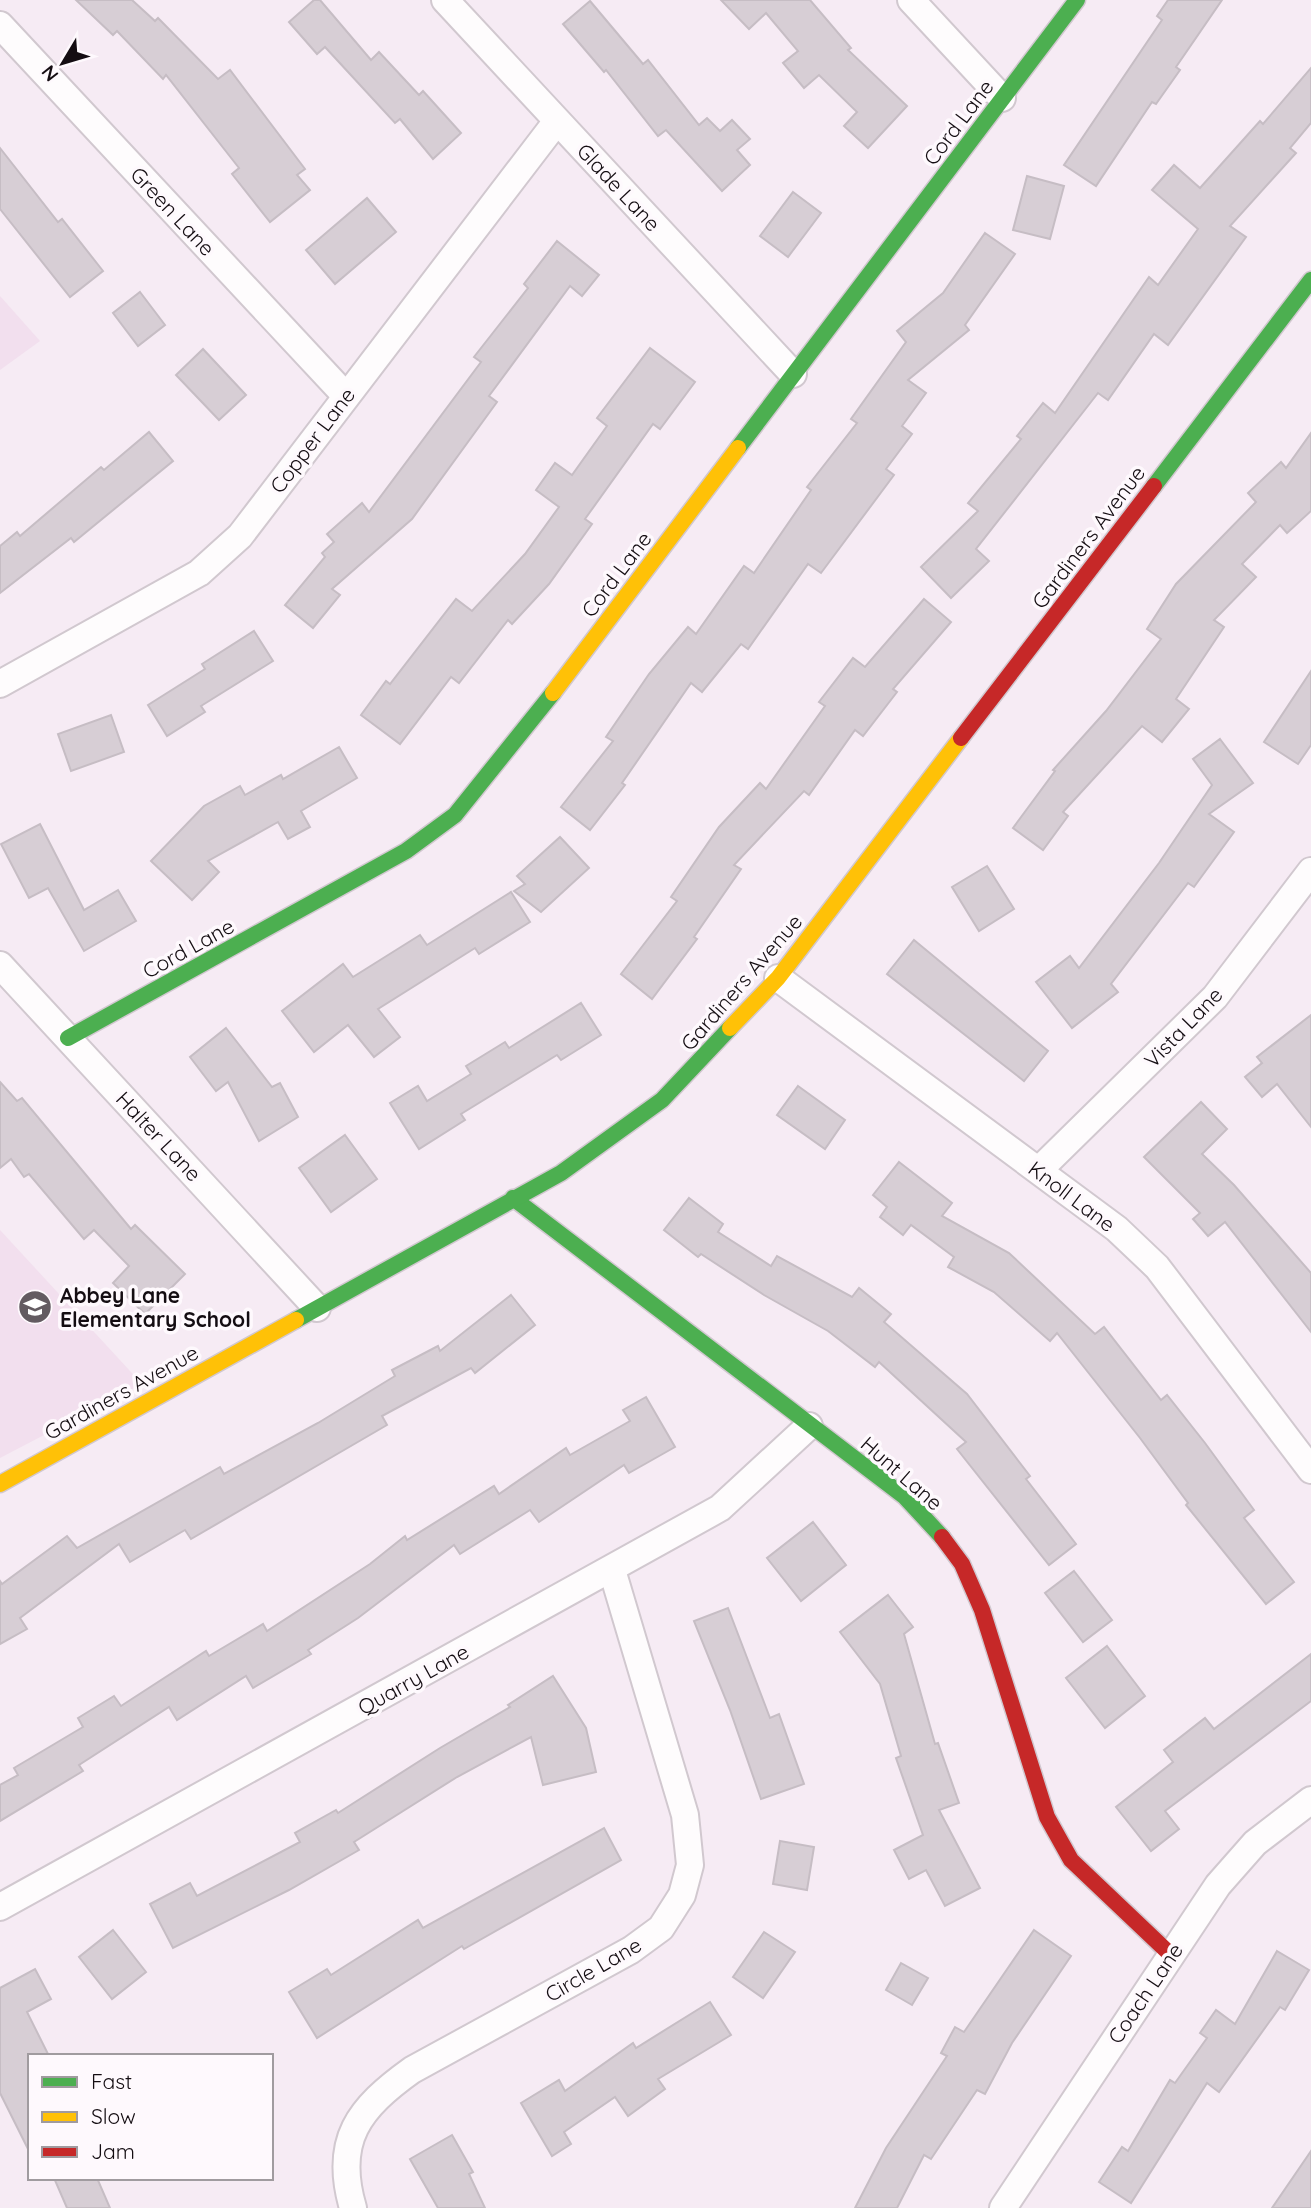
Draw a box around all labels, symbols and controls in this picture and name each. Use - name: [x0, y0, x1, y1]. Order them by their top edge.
- north arrow: [28, 28, 98, 98]
- text: N: [36, 61, 63, 86]
- street label: Cord Lane: [917, 74, 999, 170]
- street label: Glade Lane: [572, 138, 666, 236]
- street label: Green Lane: [125, 161, 221, 261]
- street label: Copper Lane: [264, 382, 360, 498]
- street label: Gardiners Avenue: [1026, 461, 1150, 613]
- street label: Cord Lane: [575, 526, 657, 622]
- street label: Gardiners Avenue: [675, 909, 807, 1055]
- street label: Cord Lane: [138, 912, 238, 984]
- street label: Vista Lane: [1138, 981, 1228, 1073]
- street label: Halter Lane: [111, 1086, 207, 1186]
- street label: Knoll Lane: [1023, 1155, 1121, 1237]
- place label: Abbey Lane Elementary School: [60, 1282, 251, 1332]
- school or university icon: Abbey Lane Elementary School: [16, 1288, 54, 1326]
- street label: Gardiners Avenue: [40, 1339, 202, 1445]
- street label: Hunt Lane: [856, 1430, 948, 1516]
- street label: Quarry Lane: [353, 1638, 473, 1720]
- street label: Circle Lane: [540, 1931, 646, 2007]
- street label: Coach Lane: [1102, 1938, 1188, 2048]
- legend: [28, 2054, 273, 2180]
- text: Fast: [91, 2068, 132, 2094]
- text: Slow: [91, 2103, 136, 2129]
- text: Jam: [91, 2138, 135, 2164]

